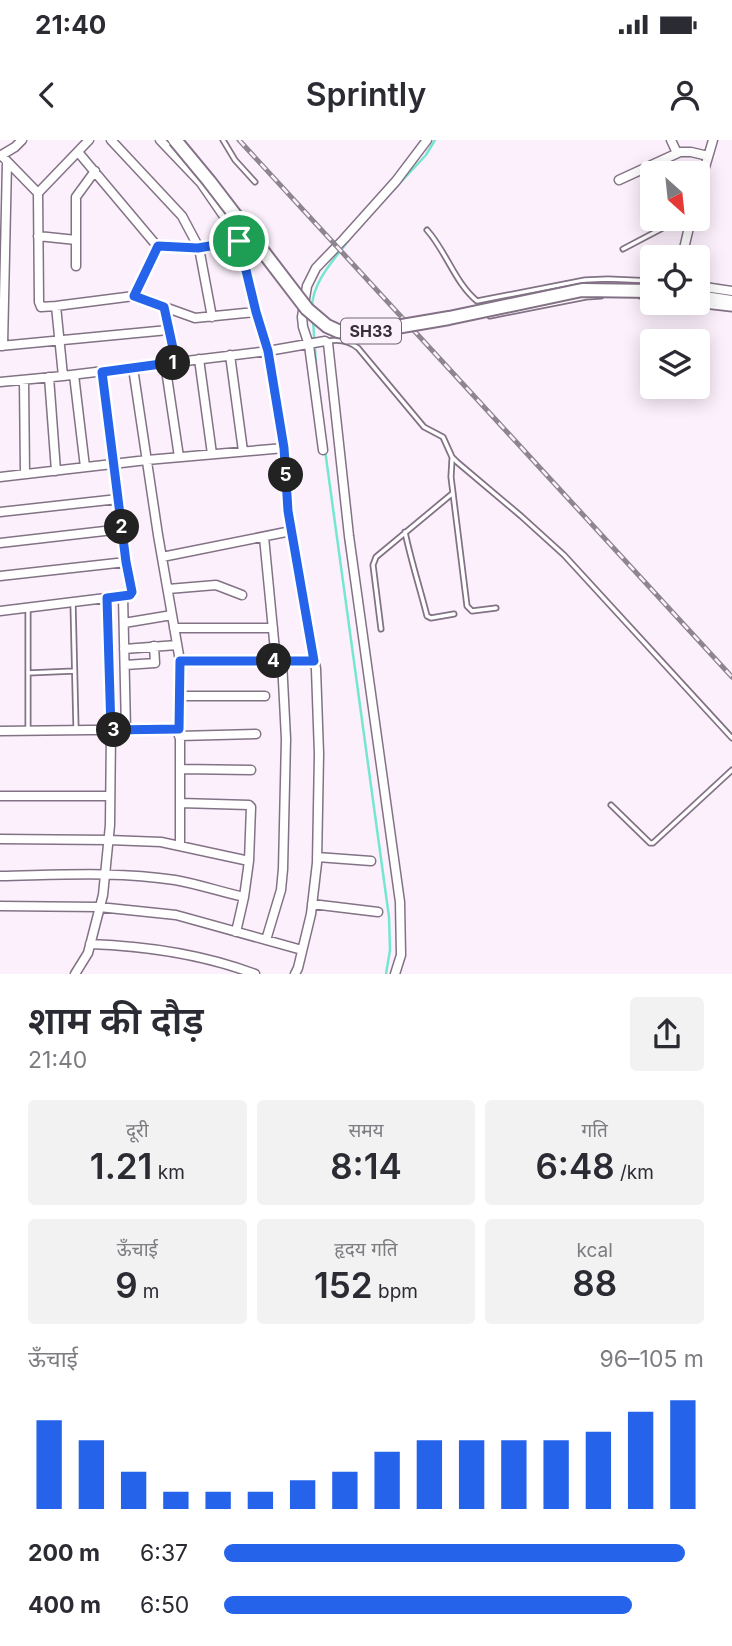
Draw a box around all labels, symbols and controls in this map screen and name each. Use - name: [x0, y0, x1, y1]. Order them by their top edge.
- text: 21:40: [35, 9, 106, 40]
- text: Sprintly: [306, 75, 426, 114]
- icon: back: [28, 76, 66, 114]
- icon: person: [666, 76, 704, 114]
- north arrow: [640, 161, 710, 231]
- map controls: [640, 161, 710, 399]
- pin: [209, 211, 269, 271]
- icon: arrive: [220, 222, 258, 260]
- button: locate: [640, 245, 710, 315]
- road number: SH33: [341, 318, 401, 344]
- button: layers: [640, 329, 710, 399]
- pin: 1: [156, 346, 190, 381]
- text: 1: [168, 351, 177, 374]
- pin: 5: [268, 458, 304, 492]
- text: 5: [279, 463, 292, 486]
- pin: 2: [104, 510, 140, 544]
- text: 2: [116, 515, 127, 538]
- pin: 4: [256, 644, 292, 678]
- text: 4: [267, 649, 280, 672]
- pin: 3: [96, 712, 132, 748]
- text: 3: [107, 718, 120, 741]
- text: शाम की दौड़: [28, 997, 204, 1043]
- button: share: [630, 997, 704, 1071]
- text: 21:40: [28, 1046, 87, 1074]
- text: दूरी: [126, 1119, 149, 1142]
- text: समय: [348, 1119, 384, 1142]
- text: गति: [581, 1119, 608, 1142]
- text: 1.21: [90, 1145, 152, 1187]
- text: 8:14: [330, 1145, 402, 1187]
- text: 6:48: [535, 1145, 615, 1187]
- text: km: [152, 1161, 185, 1184]
- text: /km: [615, 1161, 654, 1184]
- text: ऊँचाई: [117, 1238, 158, 1261]
- text: हृदय गति: [334, 1238, 398, 1261]
- text: kcal: [577, 1239, 613, 1262]
- text: 88: [572, 1262, 617, 1304]
- text: 9: [115, 1264, 138, 1306]
- text: 152: [314, 1264, 373, 1306]
- text: m: [138, 1280, 160, 1303]
- text: bpm: [373, 1280, 418, 1303]
- text: ऊँचाई: [28, 1345, 78, 1373]
- text: 96–105 m: [600, 1345, 704, 1373]
- text: 200 m: [28, 1539, 100, 1567]
- text: 6:37: [140, 1539, 188, 1567]
- text: 400 m: [28, 1591, 101, 1619]
- text: 6:50: [140, 1591, 189, 1619]

